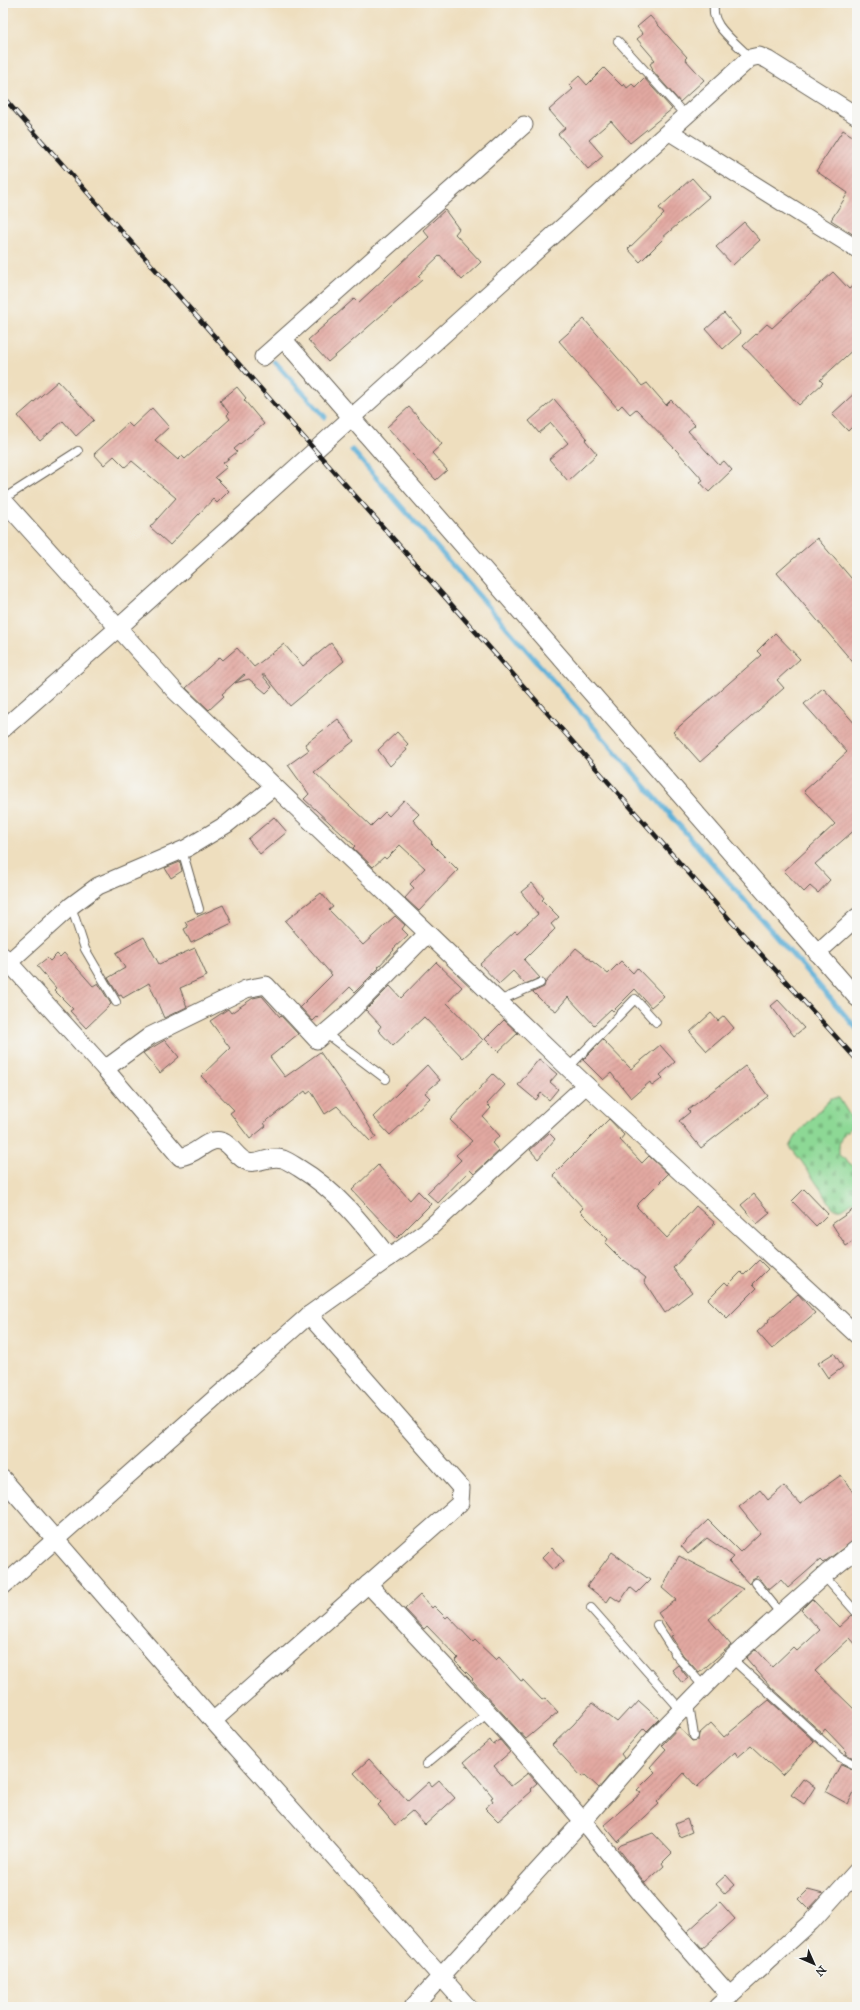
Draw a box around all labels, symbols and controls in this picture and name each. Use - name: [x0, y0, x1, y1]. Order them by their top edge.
- north arrow: [794, 1944, 834, 1984]
- text: N: [812, 1963, 829, 1979]

